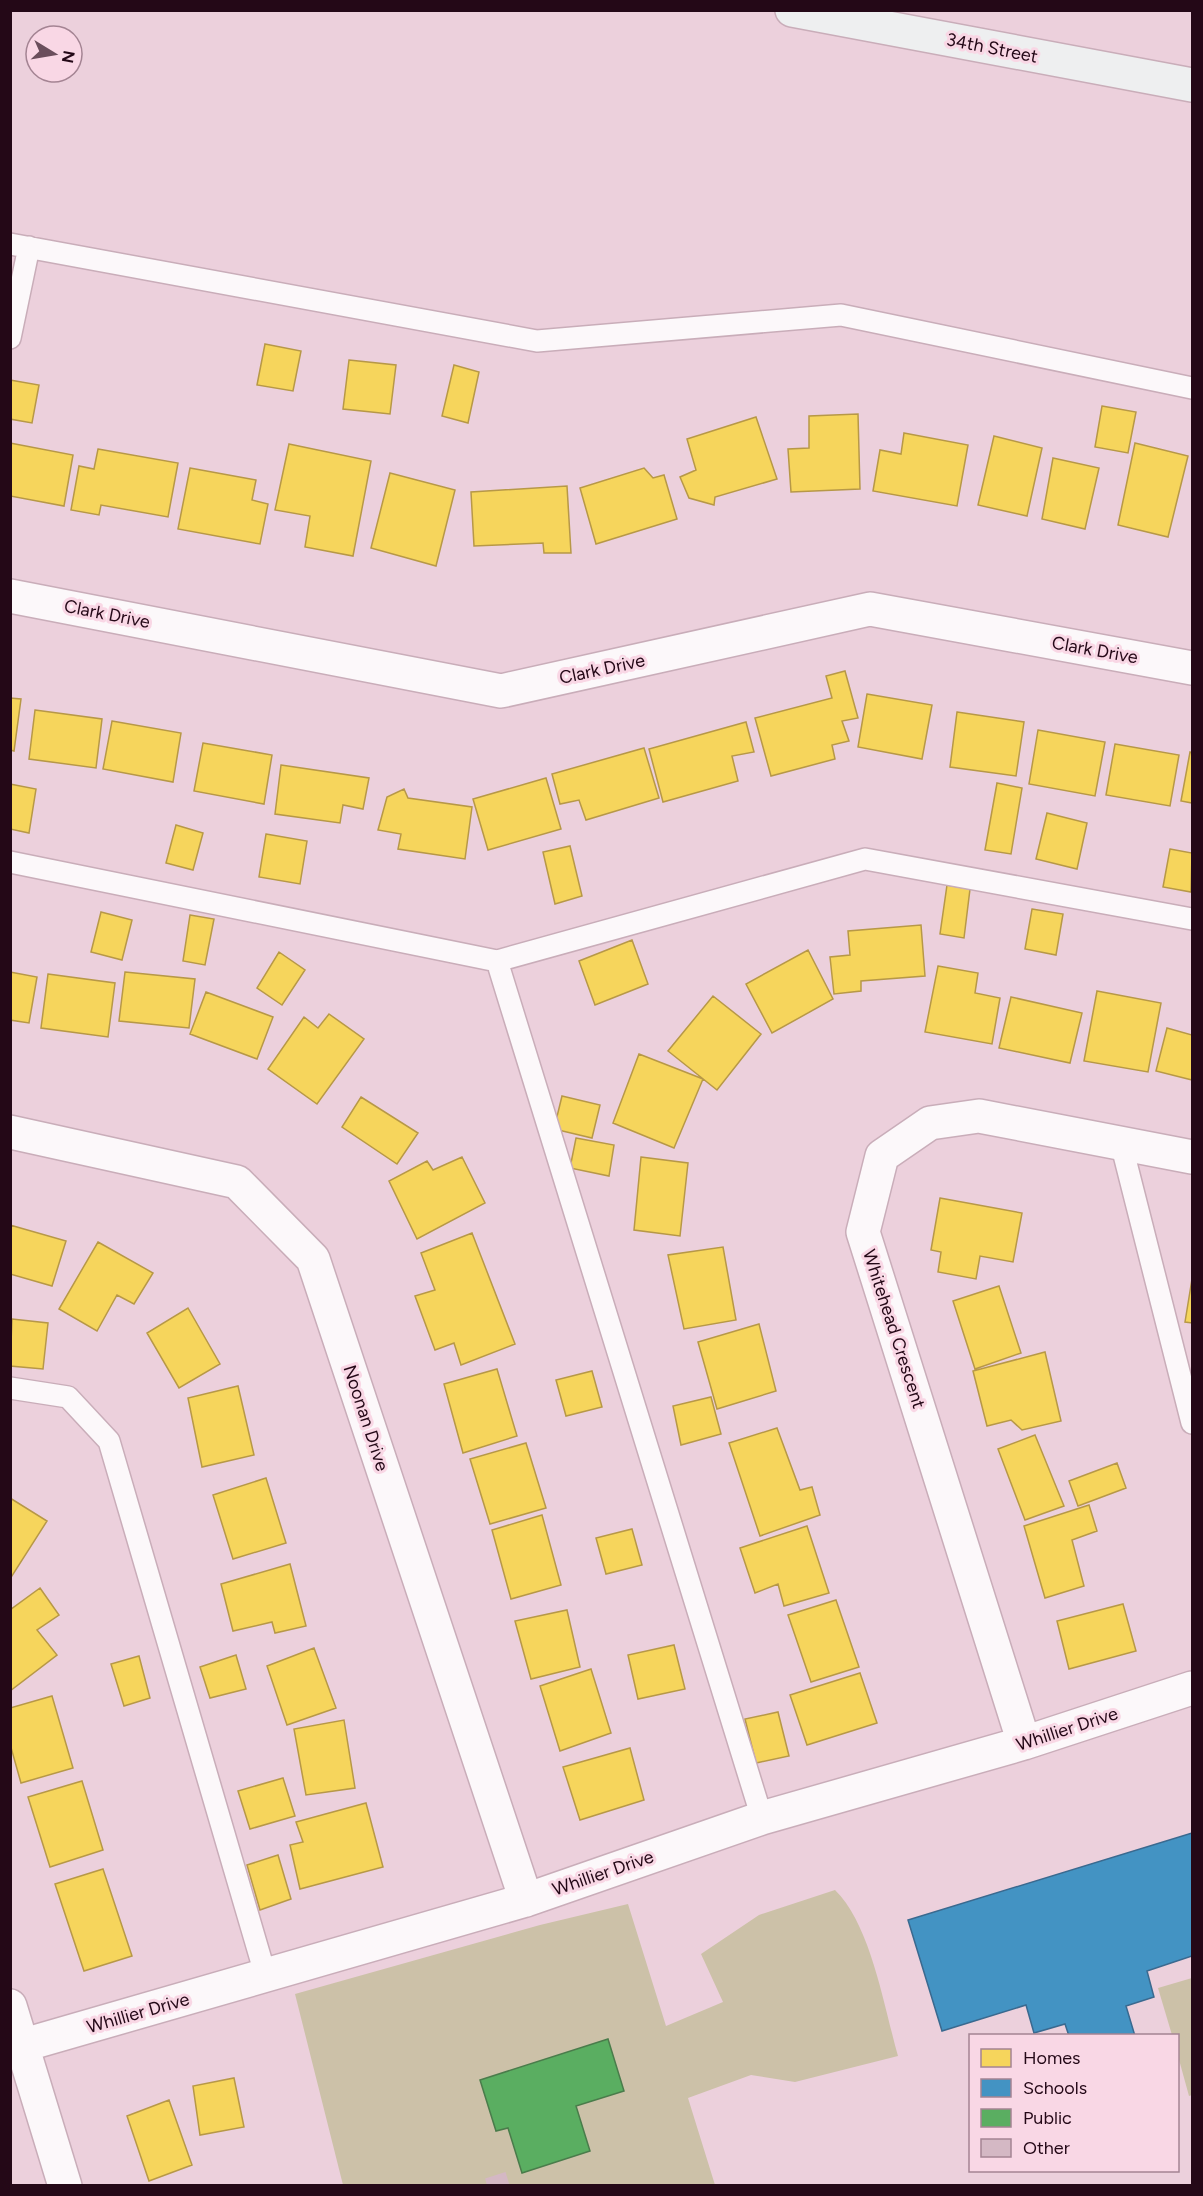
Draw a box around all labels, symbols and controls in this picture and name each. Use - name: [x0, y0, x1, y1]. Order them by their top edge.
- north arrow: [24, 24, 84, 84]
- street label: 34th Street: [944, 28, 1040, 68]
- text: N: [58, 49, 79, 65]
- street label: Clark Drive: [62, 595, 152, 633]
- street label: Clark Drive: [1050, 632, 1140, 668]
- street label: Clark Drive: [557, 649, 647, 689]
- street label: Whitehead Crescent: [858, 1247, 930, 1411]
- street label: Noonan Drive: [339, 1362, 394, 1474]
- street label: Whillier Drive: [1013, 1702, 1121, 1756]
- street label: Whillier Drive: [550, 1845, 657, 1901]
- street label: Whillier Drive: [84, 1988, 192, 2038]
- legend: [969, 2034, 1179, 2172]
- text: Homes: [1023, 2047, 1081, 2069]
- text: Schools: [1023, 2077, 1087, 2099]
- text: Public: [1023, 2107, 1072, 2129]
- text: Other: [1023, 2137, 1070, 2159]

